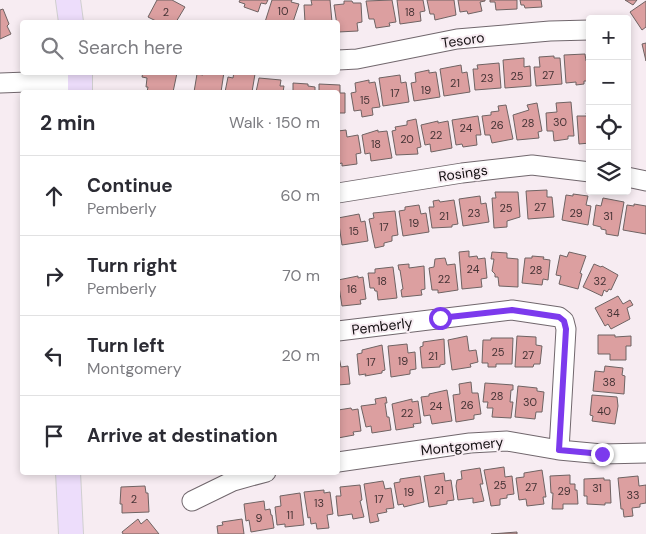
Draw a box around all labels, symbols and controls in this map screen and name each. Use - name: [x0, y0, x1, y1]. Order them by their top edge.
- house number: 10: [278, 4, 288, 18]
- house number: 2: [163, 5, 169, 19]
- house number: 18: [405, 5, 415, 19]
- map controls: [586, 15, 631, 195]
- button: +: [586, 15, 631, 60]
- search box: [20, 20, 340, 75]
- street label: Tesoro: [440, 28, 486, 52]
- icon: search: [38, 34, 66, 62]
- text: Search here: [78, 35, 183, 60]
- button: −: [586, 60, 631, 105]
- house number: 27: [542, 68, 554, 82]
- house number: 25: [510, 69, 524, 83]
- house number: 23: [481, 71, 493, 85]
- house number: 21: [450, 76, 460, 90]
- house number: 19: [421, 83, 431, 97]
- house number: 17: [390, 86, 400, 100]
- house number: 15: [360, 93, 370, 107]
- button: locate: [586, 105, 631, 150]
- text: 2 min: [40, 109, 96, 137]
- text: Walk · 150 m: [229, 112, 320, 133]
- house number: 30: [553, 115, 567, 129]
- house number: 28: [522, 116, 534, 130]
- house number: 26: [490, 118, 504, 132]
- house number: 24: [460, 121, 473, 135]
- house number: 22: [430, 128, 442, 142]
- house number: 20: [400, 132, 414, 146]
- house number: 18: [371, 137, 381, 151]
- button: layers: [586, 150, 631, 195]
- street label: Rosings: [437, 161, 489, 185]
- text: Continue: [87, 173, 173, 198]
- icon: ahead: [40, 182, 68, 210]
- text: 60 m: [280, 185, 320, 206]
- text: Pemberly: [87, 198, 157, 219]
- house number: 27: [534, 200, 546, 214]
- house number: 25: [499, 201, 513, 215]
- house number: 23: [468, 206, 480, 220]
- house number: 29: [569, 206, 583, 220]
- house number: 21: [439, 209, 449, 223]
- house number: 31: [603, 209, 613, 223]
- house number: 19: [409, 216, 419, 230]
- house number: 17: [379, 220, 389, 234]
- house number: 15: [349, 224, 359, 238]
- text: Turn right: [87, 253, 177, 278]
- icon: right: [40, 262, 68, 290]
- house number: 24: [467, 262, 480, 276]
- house number: 28: [530, 263, 542, 277]
- text: 70 m: [282, 265, 320, 286]
- house number: 22: [438, 272, 450, 286]
- house number: 18: [377, 274, 387, 288]
- house number: 32: [594, 274, 606, 288]
- text: Pemberly: [87, 278, 157, 299]
- house number: 16: [347, 282, 357, 296]
- house number: 34: [606, 306, 620, 320]
- route start: [429, 307, 452, 330]
- street label: Pemberly: [351, 313, 414, 339]
- text: Turn left: [87, 333, 165, 358]
- icon: left: [40, 342, 68, 370]
- text: 20 m: [281, 345, 320, 366]
- house number: 25: [491, 345, 505, 359]
- house number: 27: [522, 348, 534, 362]
- house number: 21: [428, 349, 438, 363]
- house number: 19: [398, 354, 408, 368]
- house number: 17: [366, 355, 376, 369]
- text: Montgomery: [87, 358, 182, 379]
- house number: 38: [602, 375, 616, 389]
- house number: 28: [491, 389, 503, 403]
- house number: 30: [523, 395, 537, 409]
- house number: 26: [460, 398, 474, 412]
- house number: 24: [430, 399, 443, 413]
- house number: 40: [597, 404, 611, 418]
- house number: 22: [401, 406, 413, 420]
- icon: arrive: [40, 422, 68, 450]
- text: Arrive at destination: [87, 423, 278, 448]
- street label: Montgomery: [420, 433, 504, 459]
- route end: [591, 443, 614, 466]
- house number: 25: [493, 478, 507, 492]
- house number: 27: [525, 480, 537, 494]
- house number: 31: [592, 481, 602, 495]
- house number: 21: [434, 483, 444, 497]
- house number: 29: [557, 484, 571, 498]
- house number: 19: [404, 485, 414, 499]
- house number: 33: [626, 488, 640, 502]
- house number: 2: [131, 492, 137, 506]
- house number: 17: [374, 492, 384, 506]
- house number: 13: [314, 496, 324, 510]
- house number: 11: [287, 508, 293, 522]
- house number: 9: [256, 511, 263, 525]

